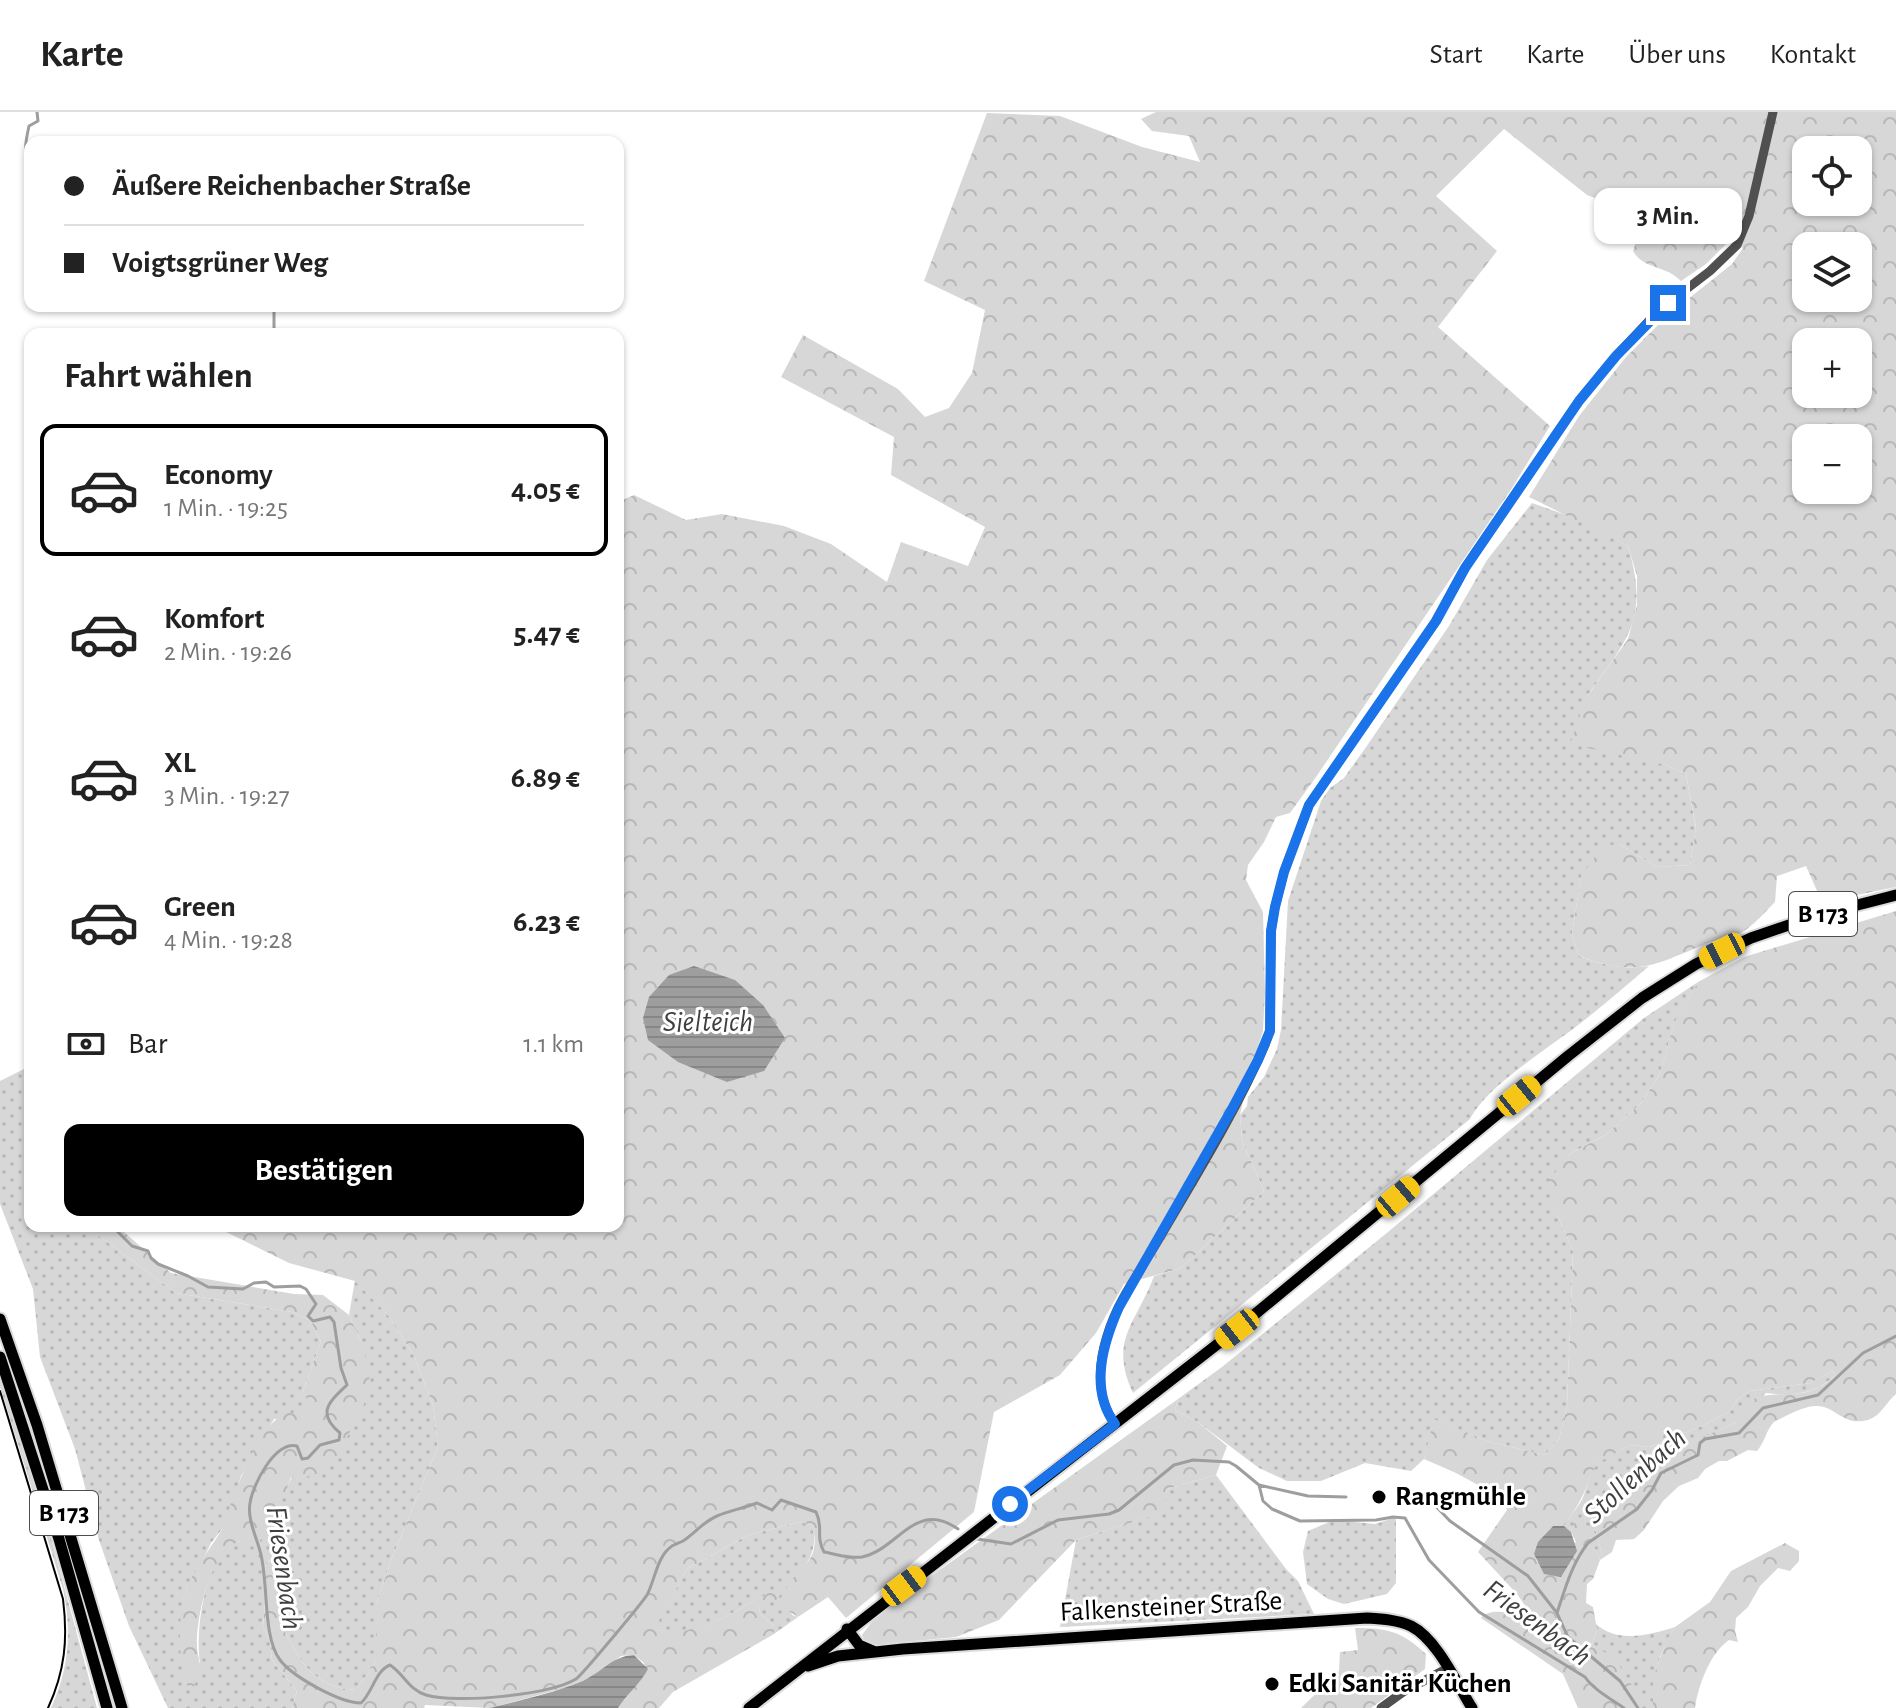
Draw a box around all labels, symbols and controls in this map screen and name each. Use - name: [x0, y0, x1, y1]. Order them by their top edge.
- text: Karte: [40, 36, 124, 74]
- text: Start: [1430, 41, 1482, 69]
- text: Karte: [1526, 41, 1585, 69]
- text: Über uns: [1629, 41, 1726, 69]
- text: Kontakt: [1770, 41, 1856, 69]
- map controls: [1792, 136, 1872, 504]
- button: locate: [1792, 136, 1872, 216]
- text: Äußere Reichenbacher Straße: [112, 171, 471, 201]
- callout: 3 Min.: [1594, 187, 1742, 243]
- text: 3 Min.: [1637, 203, 1699, 229]
- button: layers: [1792, 232, 1872, 312]
- text: Voigtsgrüner Weg: [112, 248, 328, 278]
- route end: [1650, 285, 1686, 321]
- button: +: [1792, 328, 1872, 408]
- text: Fahrt wählen: [64, 358, 253, 394]
- button: −: [1792, 424, 1872, 504]
- icon: car: [68, 454, 140, 526]
- text: Economy: [164, 460, 273, 490]
- text: 4.05 €: [511, 475, 580, 505]
- text: 1 Min. · 19:25: [164, 495, 288, 521]
- icon: car: [68, 598, 140, 670]
- text: Komfort: [164, 604, 264, 634]
- text: 5.47 €: [514, 619, 580, 649]
- text: 2 Min. · 19:26: [164, 639, 292, 665]
- icon: car: [68, 742, 140, 814]
- text: XL: [164, 748, 196, 778]
- text: 6.89 €: [511, 763, 580, 793]
- text: 3 Min. · 19:27: [164, 783, 290, 809]
- icon: car: [68, 886, 140, 958]
- text: Green: [164, 892, 236, 922]
- road number: B 173: [1789, 892, 1857, 936]
- text: 6.23 €: [513, 907, 580, 937]
- text: 4 Min. · 19:28: [164, 927, 293, 953]
- car: [1695, 929, 1749, 973]
- water label: Sielteich: [663, 1007, 753, 1037]
- icon: cash: [64, 1022, 108, 1066]
- text: Bar: [128, 1029, 167, 1059]
- text: 1.1 km: [523, 1031, 584, 1057]
- car: [1493, 1072, 1545, 1120]
- button: Bestätigen: [64, 1124, 584, 1216]
- car: [1372, 1172, 1424, 1222]
- car: [1211, 1305, 1263, 1353]
- water label: Stollenbach: [1578, 1423, 1692, 1529]
- place label: Rangmühle: [1395, 1483, 1526, 1511]
- route start: [992, 1486, 1028, 1522]
- marker: Rangmühle: [1370, 1488, 1388, 1506]
- road number: B 173: [30, 1491, 98, 1535]
- water label: Friesenbach: [260, 1504, 308, 1632]
- car: [878, 1562, 930, 1610]
- water label: Friesenbach: [1478, 1574, 1596, 1672]
- street label: Falkensteiner Straße: [1059, 1587, 1283, 1627]
- place label: Edki Sanitär Küchen: [1288, 1670, 1512, 1698]
- marker: Edki Sanitär Küchen: [1263, 1675, 1281, 1693]

